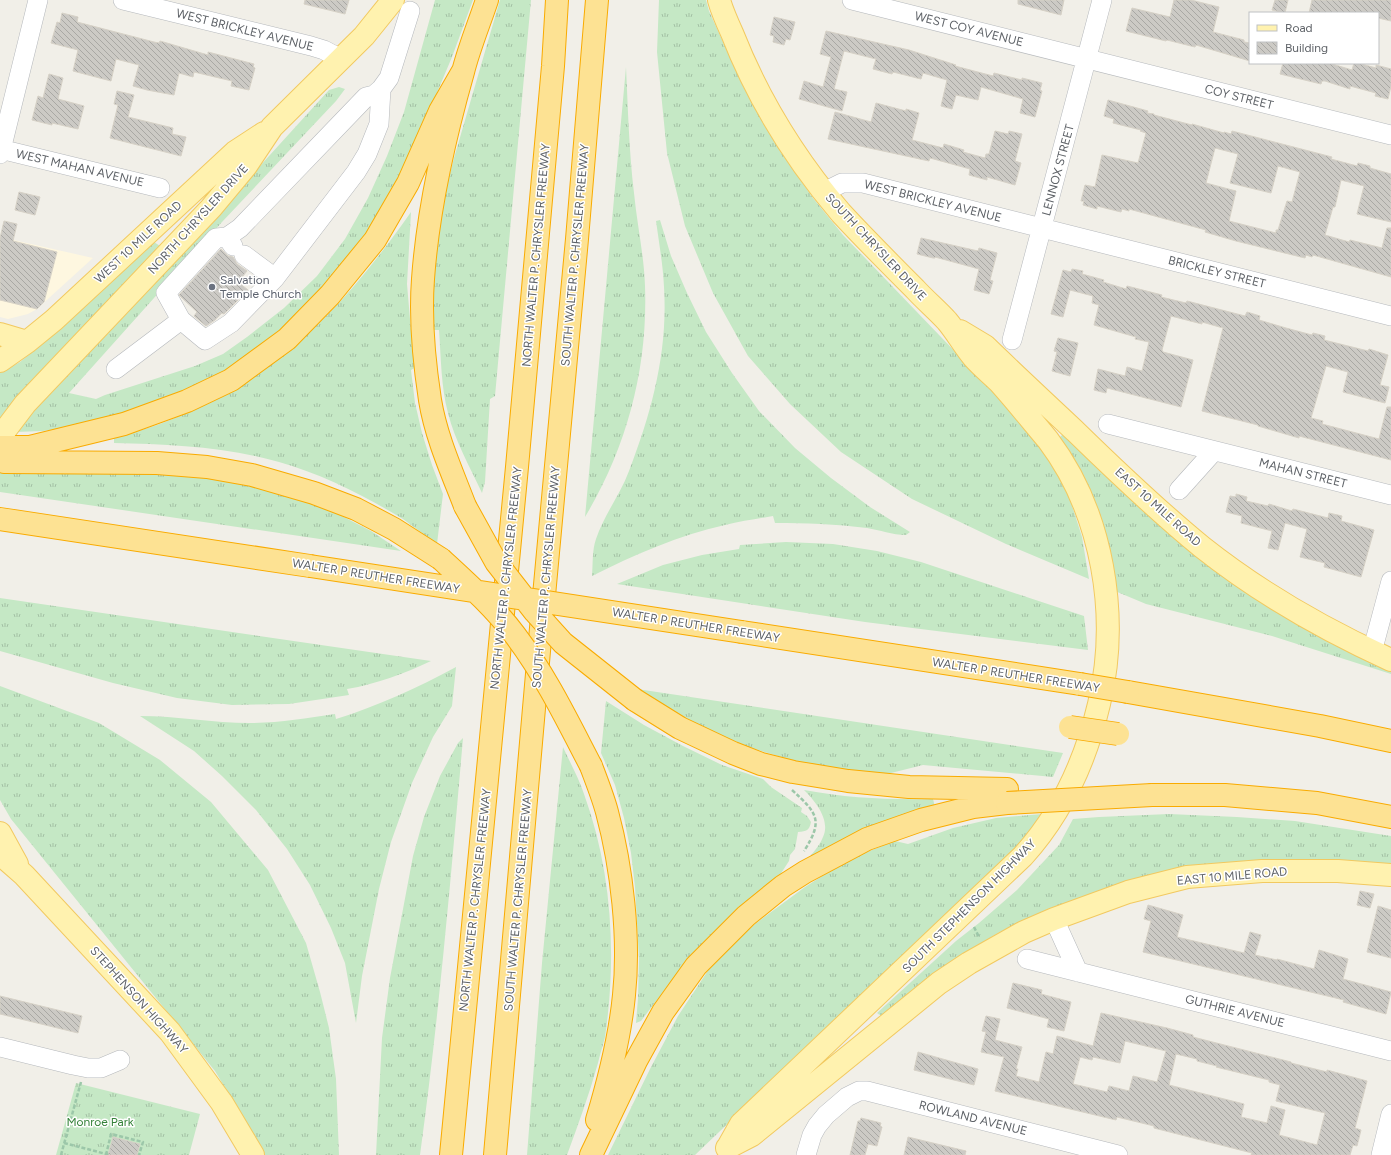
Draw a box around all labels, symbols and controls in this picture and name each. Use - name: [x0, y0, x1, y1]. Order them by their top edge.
- street label: WEST BRICKLEY AVENUE: [175, 6, 315, 54]
- street label: WEST COY AVENUE: [913, 9, 1025, 49]
- legend: [1249, 12, 1379, 64]
- text: Road: [1285, 21, 1313, 35]
- text: Building: [1285, 41, 1328, 55]
- street label: COY STREET: [1203, 82, 1275, 112]
- street label: LENNOX STREET: [1039, 122, 1077, 217]
- street label: NORTH WALTER P. CHRYSLER FREEWAY: [519, 142, 553, 367]
- street label: SOUTH WALTER P. CHRYSLER FREEWAY: [558, 143, 592, 367]
- street label: WEST MAHAN AVENUE: [15, 146, 145, 190]
- street label: NORTH CHRYSLER DRIVE: [145, 161, 251, 277]
- street label: WEST BRICKLEY AVENUE: [863, 177, 1003, 225]
- street label: SOUTH CHRYSLER DRIVE: [823, 190, 929, 304]
- street label: WEST 10 MILE ROAD: [91, 198, 185, 286]
- street label: BRICKLEY STREET: [1167, 253, 1268, 291]
- place label: Salvation Temple Church: [220, 273, 301, 301]
- marker: Salvation Temple Church: [207, 282, 217, 292]
- street label: MAHAN STREET: [1258, 455, 1349, 491]
- street label: NORTH WALTER P. CHRYSLER FREEWAY: [487, 465, 525, 690]
- street label: SOUTH WALTER P. CHRYSLER FREEWAY: [529, 465, 563, 689]
- street label: EAST 10 MILE ROAD: [1112, 465, 1204, 549]
- street label: WALTER P REUTHER FREEWAY: [291, 556, 462, 596]
- street label: WALTER P REUTHER FREEWAY: [611, 605, 782, 645]
- street label: WALTER P REUTHER FREEWAY: [931, 655, 1102, 695]
- street label: NORTH WALTER P. CHRYSLER FREEWAY: [456, 787, 494, 1012]
- street label: SOUTH WALTER P. CHRYSLER FREEWAY: [501, 788, 535, 1012]
- street label: SOUTH STEPHENSON HIGHWAY: [899, 836, 1039, 976]
- street label: EAST 10 MILE ROAD: [1176, 864, 1288, 888]
- street label: STEPHENSON HIGHWAY: [87, 944, 191, 1057]
- street label: GUTHRIE AVENUE: [1184, 992, 1286, 1030]
- street label: ROWLAND AVENUE: [917, 1098, 1029, 1138]
- park label: Monroe Park: [66, 1115, 134, 1129]

